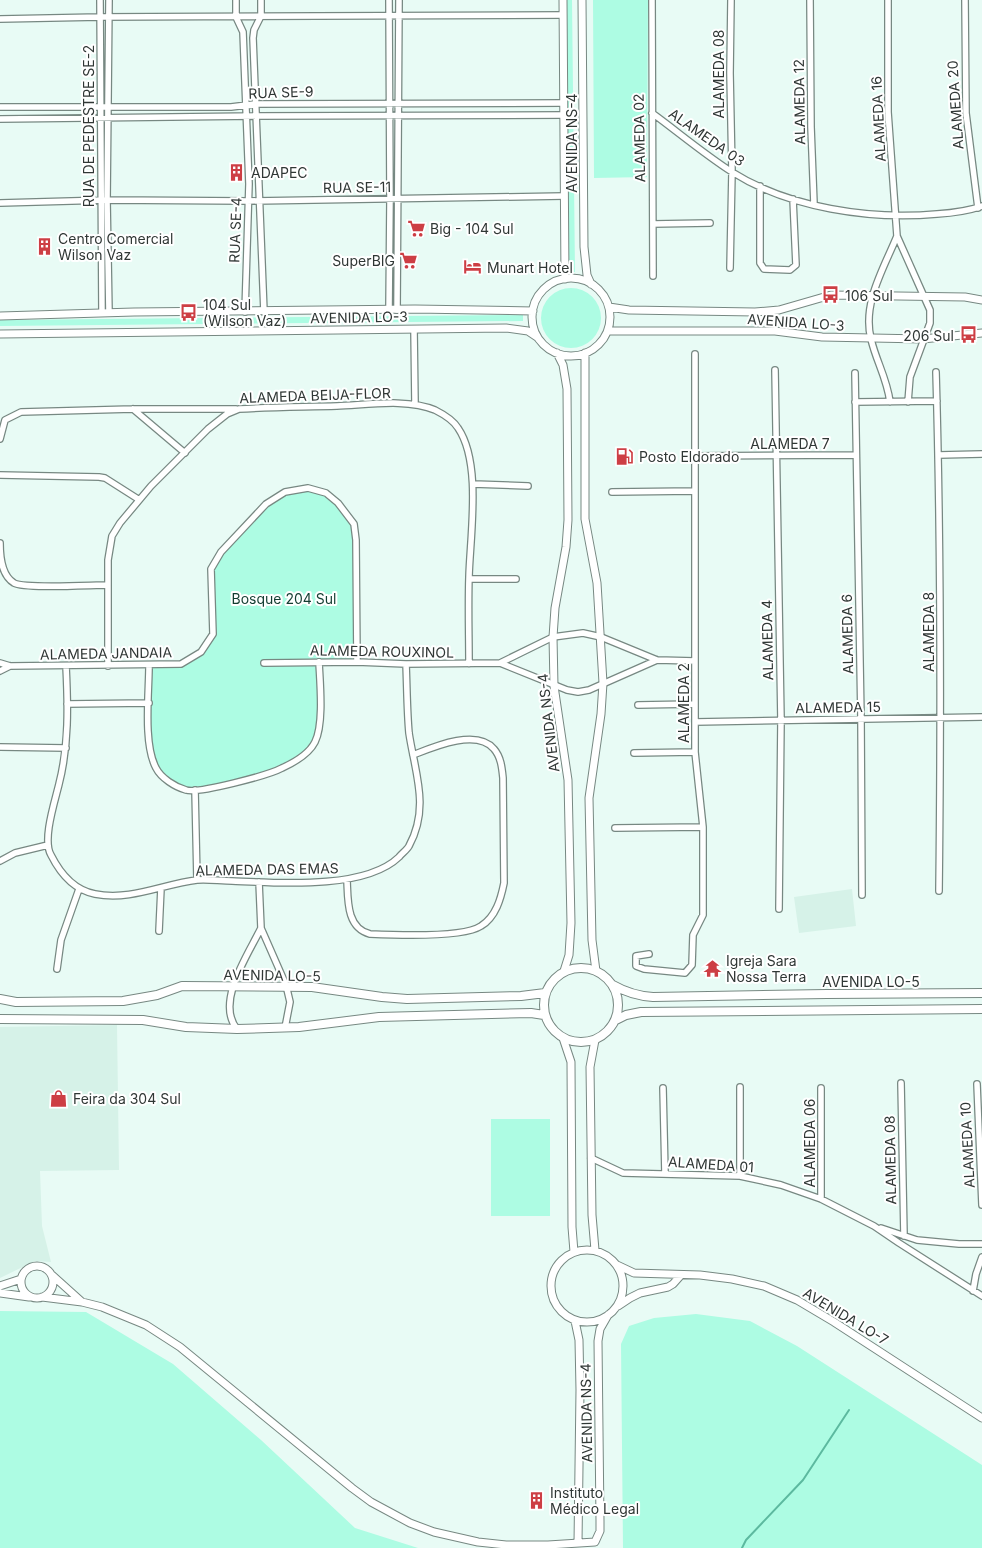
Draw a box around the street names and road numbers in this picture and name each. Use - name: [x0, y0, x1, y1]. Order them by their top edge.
- street label: ALAMEDA 08: [710, 29, 727, 119]
- street label: RUA DE PEDESTRE SE-2: [80, 45, 97, 207]
- street label: ALAMEDA 12: [790, 59, 808, 145]
- street label: ALAMEDA 20: [943, 60, 967, 150]
- street label: ALAMEDA 16: [867, 76, 889, 162]
- street label: RUA SE-9: [248, 82, 314, 102]
- street label: AVENIDA NS-4: [563, 93, 580, 193]
- street label: ALAMEDA 02: [630, 93, 648, 183]
- street label: ALAMEDA 03: [666, 105, 748, 169]
- street label: RUA SE-11: [323, 178, 391, 196]
- street label: RUA SE-4: [225, 197, 245, 263]
- street label: AVENIDA LO-3: [310, 308, 408, 326]
- street label: AVENIDA LO-3: [747, 310, 845, 334]
- street label: ALAMEDA BEIJA-FLOR: [239, 384, 391, 406]
- street label: ALAMEDA 7: [750, 435, 830, 452]
- street label: ALAMEDA 8: [920, 592, 937, 672]
- street label: ALAMEDA 6: [838, 594, 856, 674]
- street label: ALAMEDA 4: [758, 600, 776, 680]
- street label: ALAMEDA ROUXINOL: [310, 641, 454, 661]
- street label: ALAMEDA JANDAIA: [40, 643, 173, 663]
- street label: ALAMEDA 2: [675, 663, 692, 743]
- street label: AVENIDA NS-4: [534, 673, 562, 773]
- street label: ALAMEDA 15: [795, 698, 881, 716]
- street label: ALAMEDA DAS EMAS: [195, 859, 339, 879]
- street label: AVENIDA LO-5: [223, 966, 321, 984]
- street label: AVENIDA LO-5: [822, 973, 920, 990]
- street label: ALAMEDA 06: [801, 1098, 818, 1188]
- street label: ALAMEDA 10: [956, 1102, 978, 1188]
- street label: ALAMEDA 08: [881, 1115, 899, 1205]
- street label: ALAMEDA 01: [667, 1153, 755, 1175]
- street label: AVENIDA LO-7: [800, 1284, 892, 1348]
- street label: AVENIDA NS-4: [577, 1363, 595, 1463]

